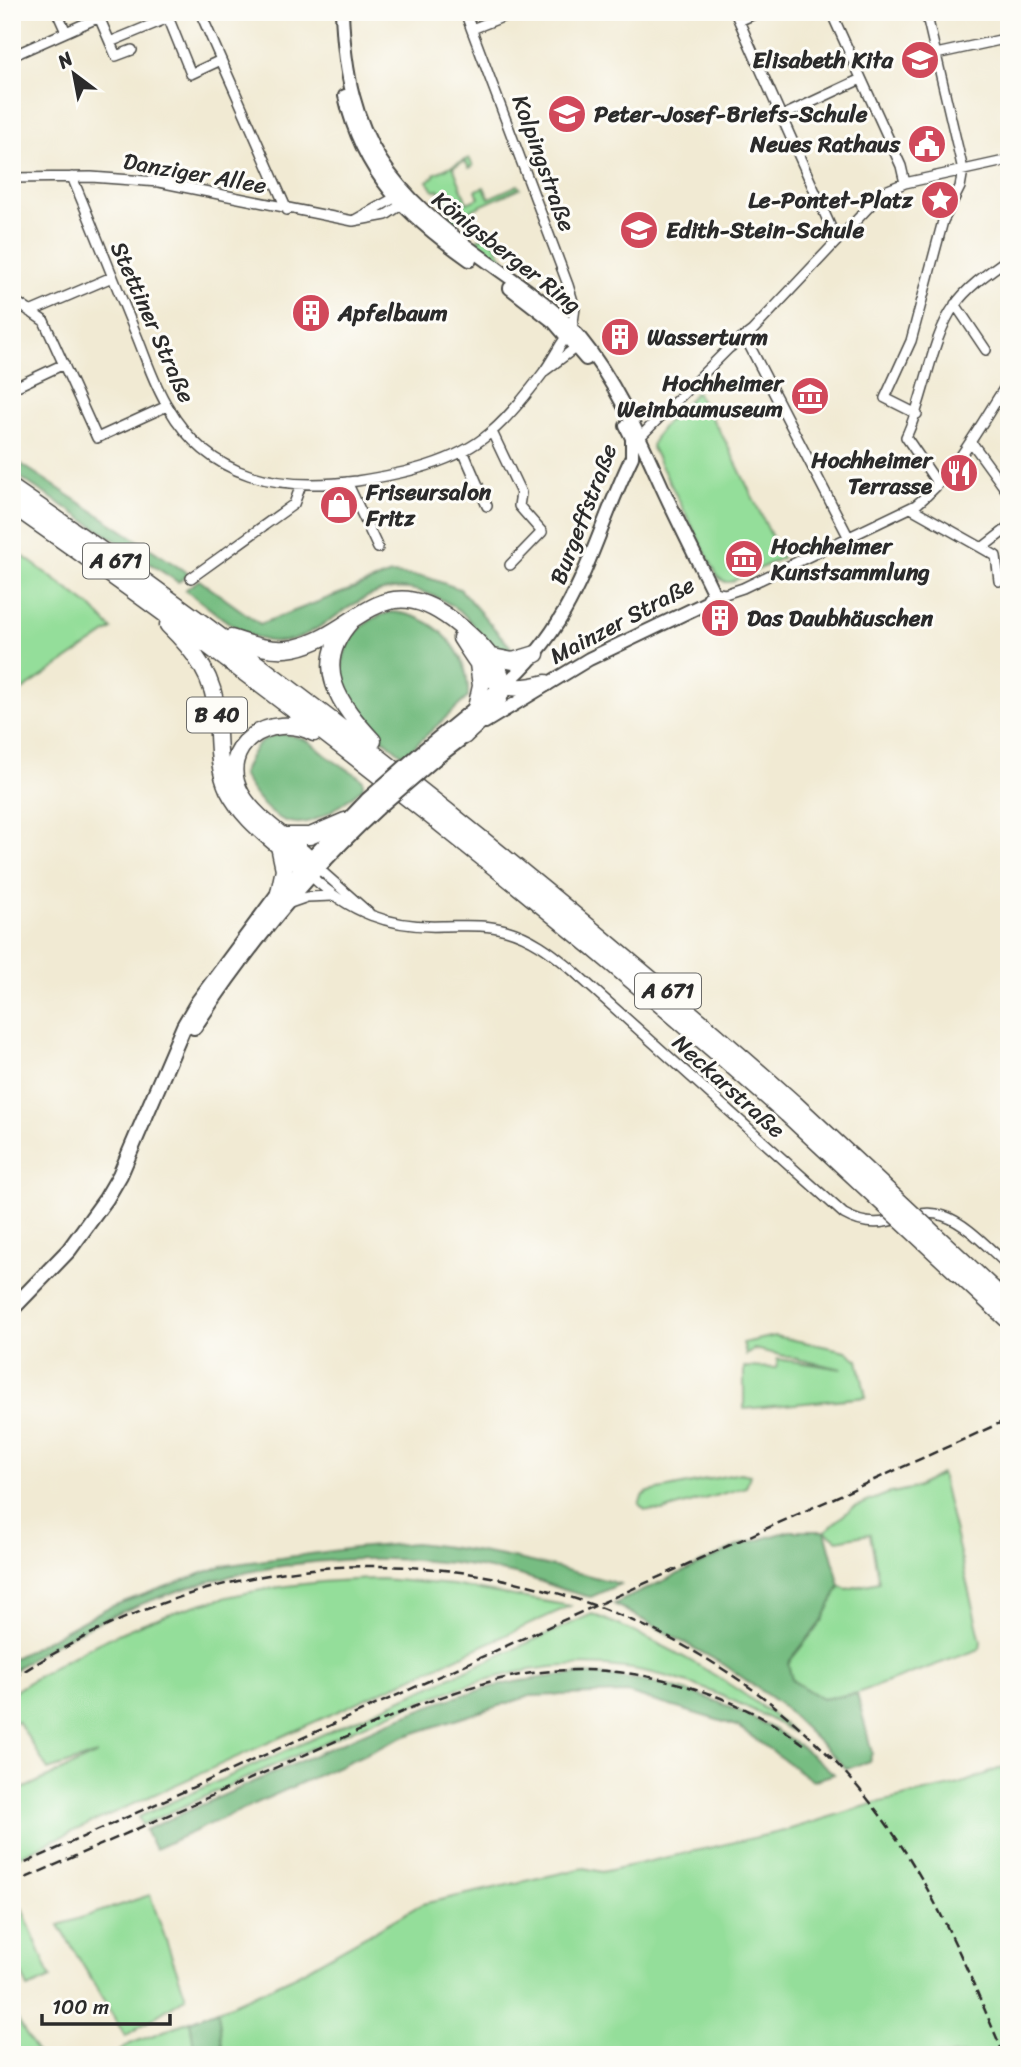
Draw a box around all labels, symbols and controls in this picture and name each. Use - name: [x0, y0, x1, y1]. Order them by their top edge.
- north arrow: [38, 38, 108, 108]
- school or university icon: Elisabeth Kita: [899, 39, 941, 81]
- place label: Elisabeth Kita: [753, 40, 894, 81]
- text: N: [50, 42, 80, 78]
- street label: Kolpingstraße: [500, 89, 587, 238]
- school or university icon: Peter-Josef-Briefs-Schule: [546, 93, 588, 135]
- place label: Peter-Josef-Briefs-Schule: [594, 94, 868, 135]
- public building icon: Neues Rathaus: [906, 123, 948, 165]
- place label: Neues Rathaus: [749, 124, 901, 165]
- street label: Danziger Allee: [120, 141, 270, 206]
- place icon: Le-Pontet-Platz: [919, 179, 961, 221]
- street label: Königsberger Ring: [422, 180, 591, 325]
- place label: Le-Pontet-Platz: [748, 180, 914, 221]
- school or university icon: Edith-Stein-Schule: [618, 209, 660, 251]
- place label: Edith-Stein-Schule: [666, 210, 865, 251]
- street label: Stettiner Straße: [98, 235, 207, 410]
- building icon: Apfelbaum: [290, 292, 332, 334]
- place label: Apfelbaum: [337, 293, 448, 334]
- building icon: Wasserturm: [599, 316, 641, 358]
- place label: Wasserturm: [647, 317, 769, 358]
- place label: Hochheimer Weinbaumuseum: [617, 363, 786, 430]
- museum icon: Hochheimer Weinbaumuseum: [789, 375, 831, 417]
- street label: Burgeffstraße: [538, 437, 629, 591]
- place label: Hochheimer Terrasse: [810, 440, 935, 507]
- restaurant icon: Hochheimer Terrasse: [938, 452, 980, 494]
- place label: Friseursalon Fritz: [365, 472, 492, 539]
- shop icon: Friseursalon Fritz: [318, 484, 360, 526]
- place label: Hochheimer Kunstsammlung: [770, 526, 930, 593]
- museum icon: Hochheimer Kunstsammlung: [723, 538, 765, 580]
- road number: A 671: [83, 544, 149, 578]
- street label: Mainzer Straße: [542, 565, 702, 676]
- building icon: Das Daubhäuschen: [699, 597, 741, 639]
- place label: Das Daubhäuschen: [747, 598, 934, 639]
- road number: B 40: [187, 698, 247, 732]
- road number: A 671: [635, 974, 701, 1009]
- street label: Neckarstraße: [662, 1024, 795, 1149]
- scale bar: [42, 1983, 170, 2027]
- text: 100 m: [52, 1988, 109, 2026]

